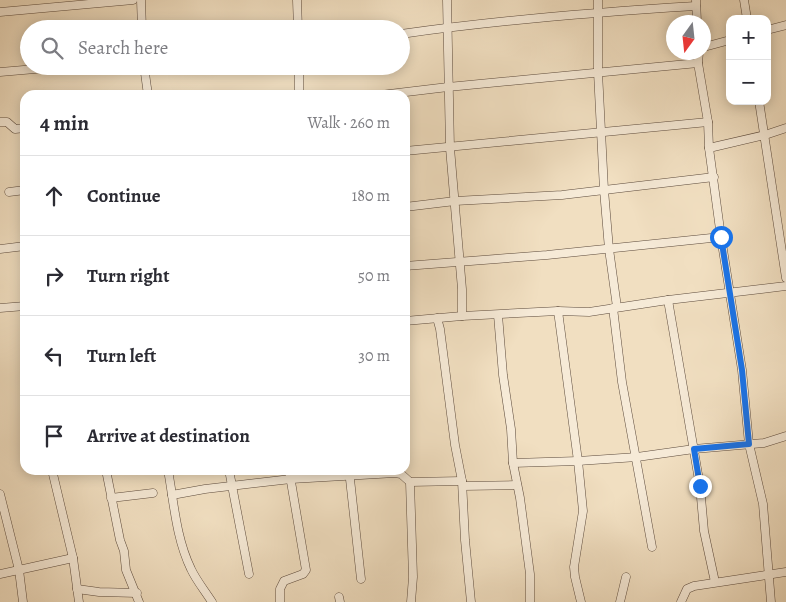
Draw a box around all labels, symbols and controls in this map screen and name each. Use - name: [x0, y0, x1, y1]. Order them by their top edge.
- north arrow: [666, 15, 711, 60]
- map controls: [726, 15, 771, 105]
- button: +: [726, 15, 771, 60]
- search box: [20, 20, 410, 75]
- icon: search: [38, 34, 66, 62]
- text: Search here: [78, 35, 168, 61]
- button: −: [726, 60, 771, 105]
- text: 4 min: [40, 109, 89, 137]
- text: Walk · 260 m: [308, 112, 390, 134]
- icon: ahead: [40, 182, 68, 210]
- text: Continue: [87, 183, 161, 209]
- text: 180 m: [352, 185, 390, 207]
- route start: [710, 226, 733, 249]
- icon: right: [40, 262, 68, 290]
- text: Turn right: [87, 263, 169, 289]
- text: 50 m: [358, 265, 390, 287]
- icon: left: [40, 342, 68, 370]
- text: Turn left: [87, 343, 156, 369]
- text: 30 m: [358, 345, 390, 367]
- icon: arrive: [40, 422, 68, 450]
- text: Arrive at destination: [87, 423, 250, 449]
- route end: [689, 475, 712, 498]

